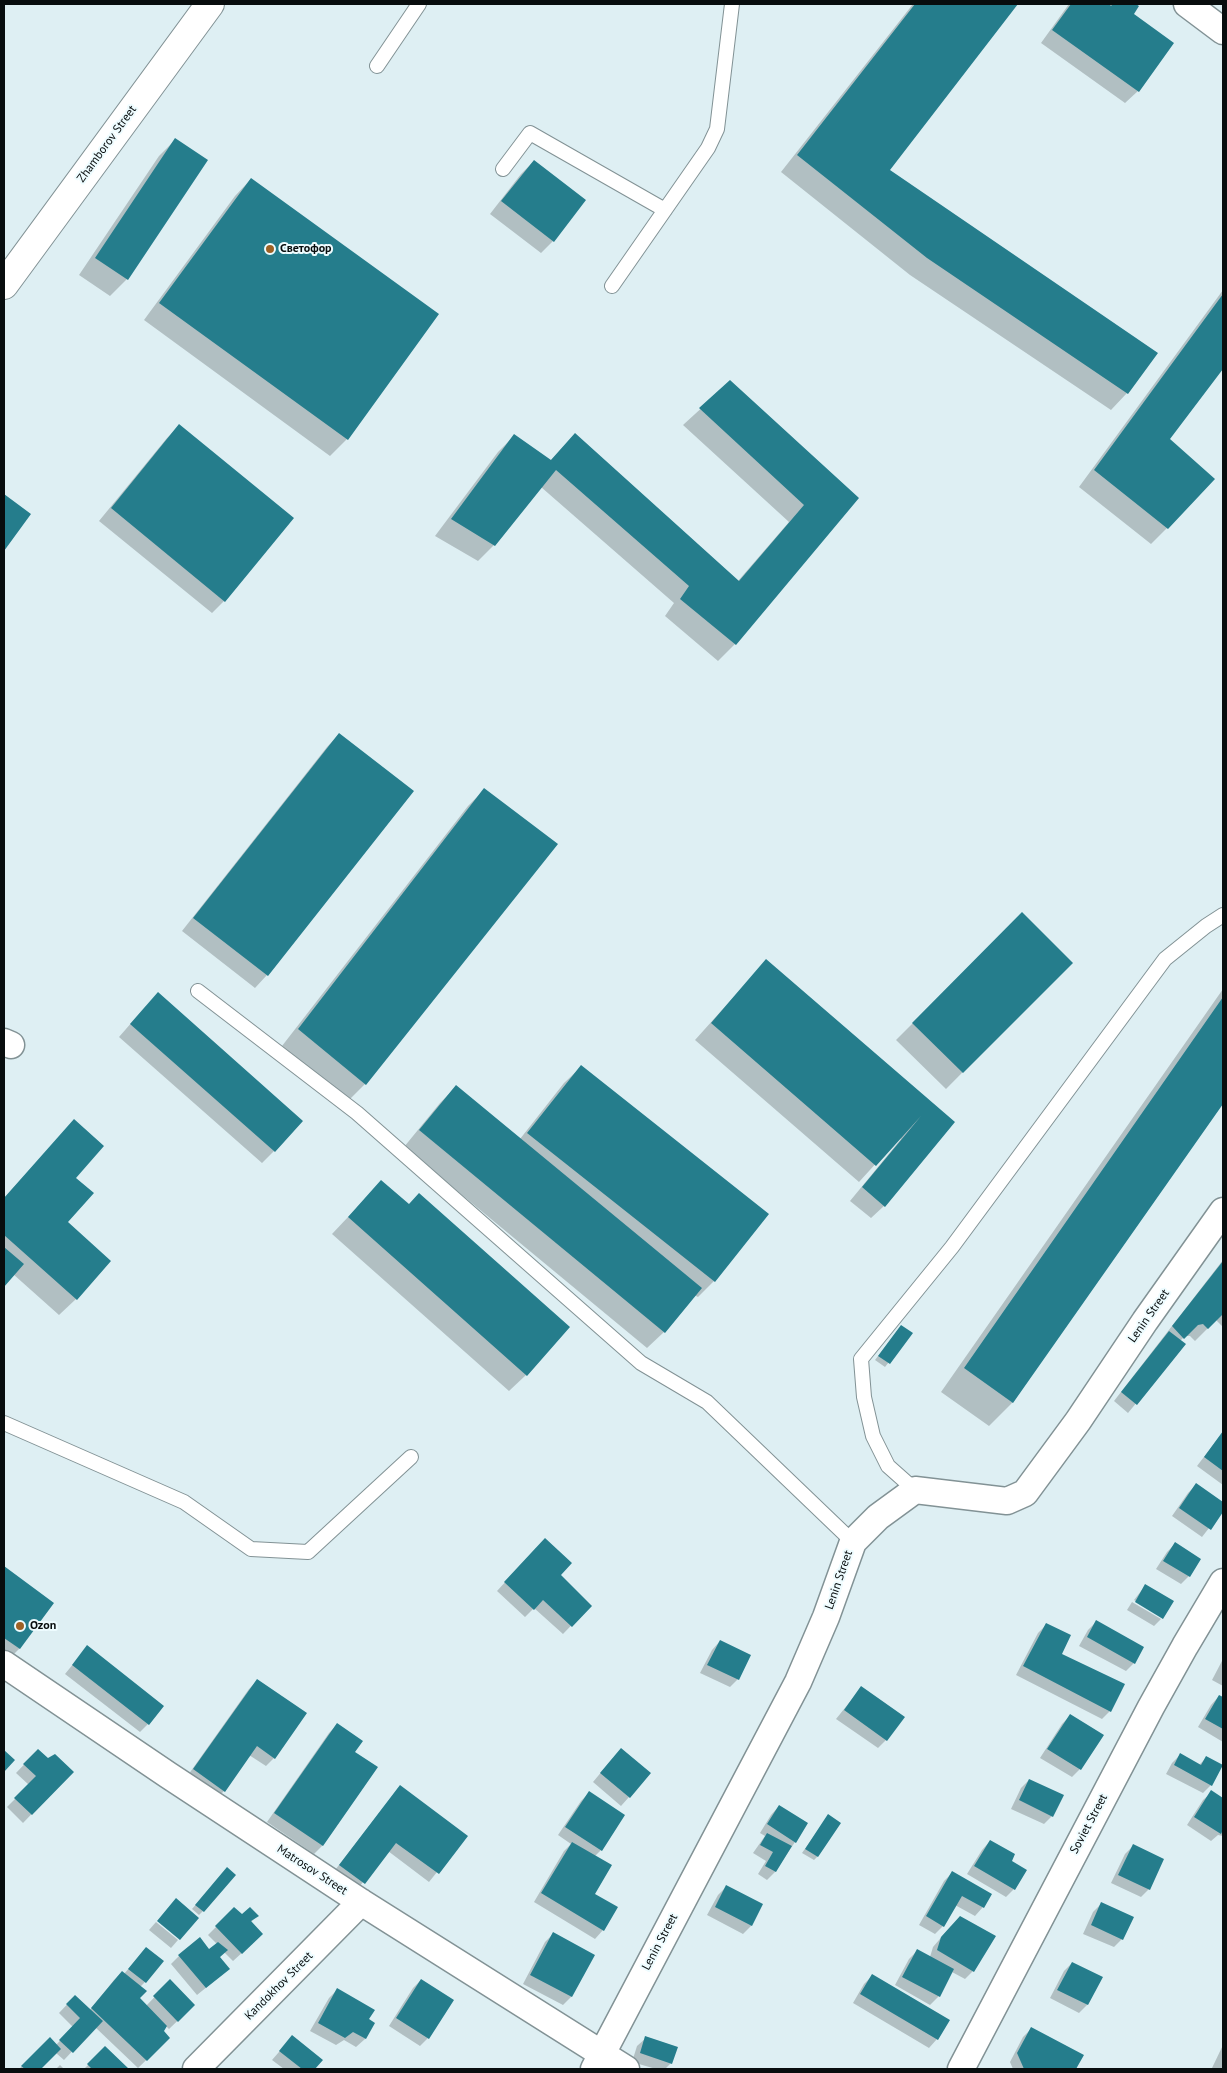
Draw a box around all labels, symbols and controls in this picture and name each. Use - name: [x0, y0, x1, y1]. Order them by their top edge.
- street label: Zhamborov Street: [74, 103, 140, 185]
- place label: Светофор: [280, 242, 332, 256]
- marker: Светофор: [264, 243, 276, 255]
- street label: Lenin Street: [1125, 1287, 1173, 1345]
- street label: Lenin Street: [822, 1548, 856, 1612]
- place label: Ozon: [30, 1619, 56, 1633]
- marker: Ozon: [14, 1620, 26, 1632]
- street label: Soviet Street: [1067, 1792, 1111, 1856]
- street label: Matrosov Street: [274, 1842, 350, 1898]
- street label: Lenin Street: [639, 1911, 681, 1973]
- street label: Kandokhov Street: [242, 1949, 316, 2023]

